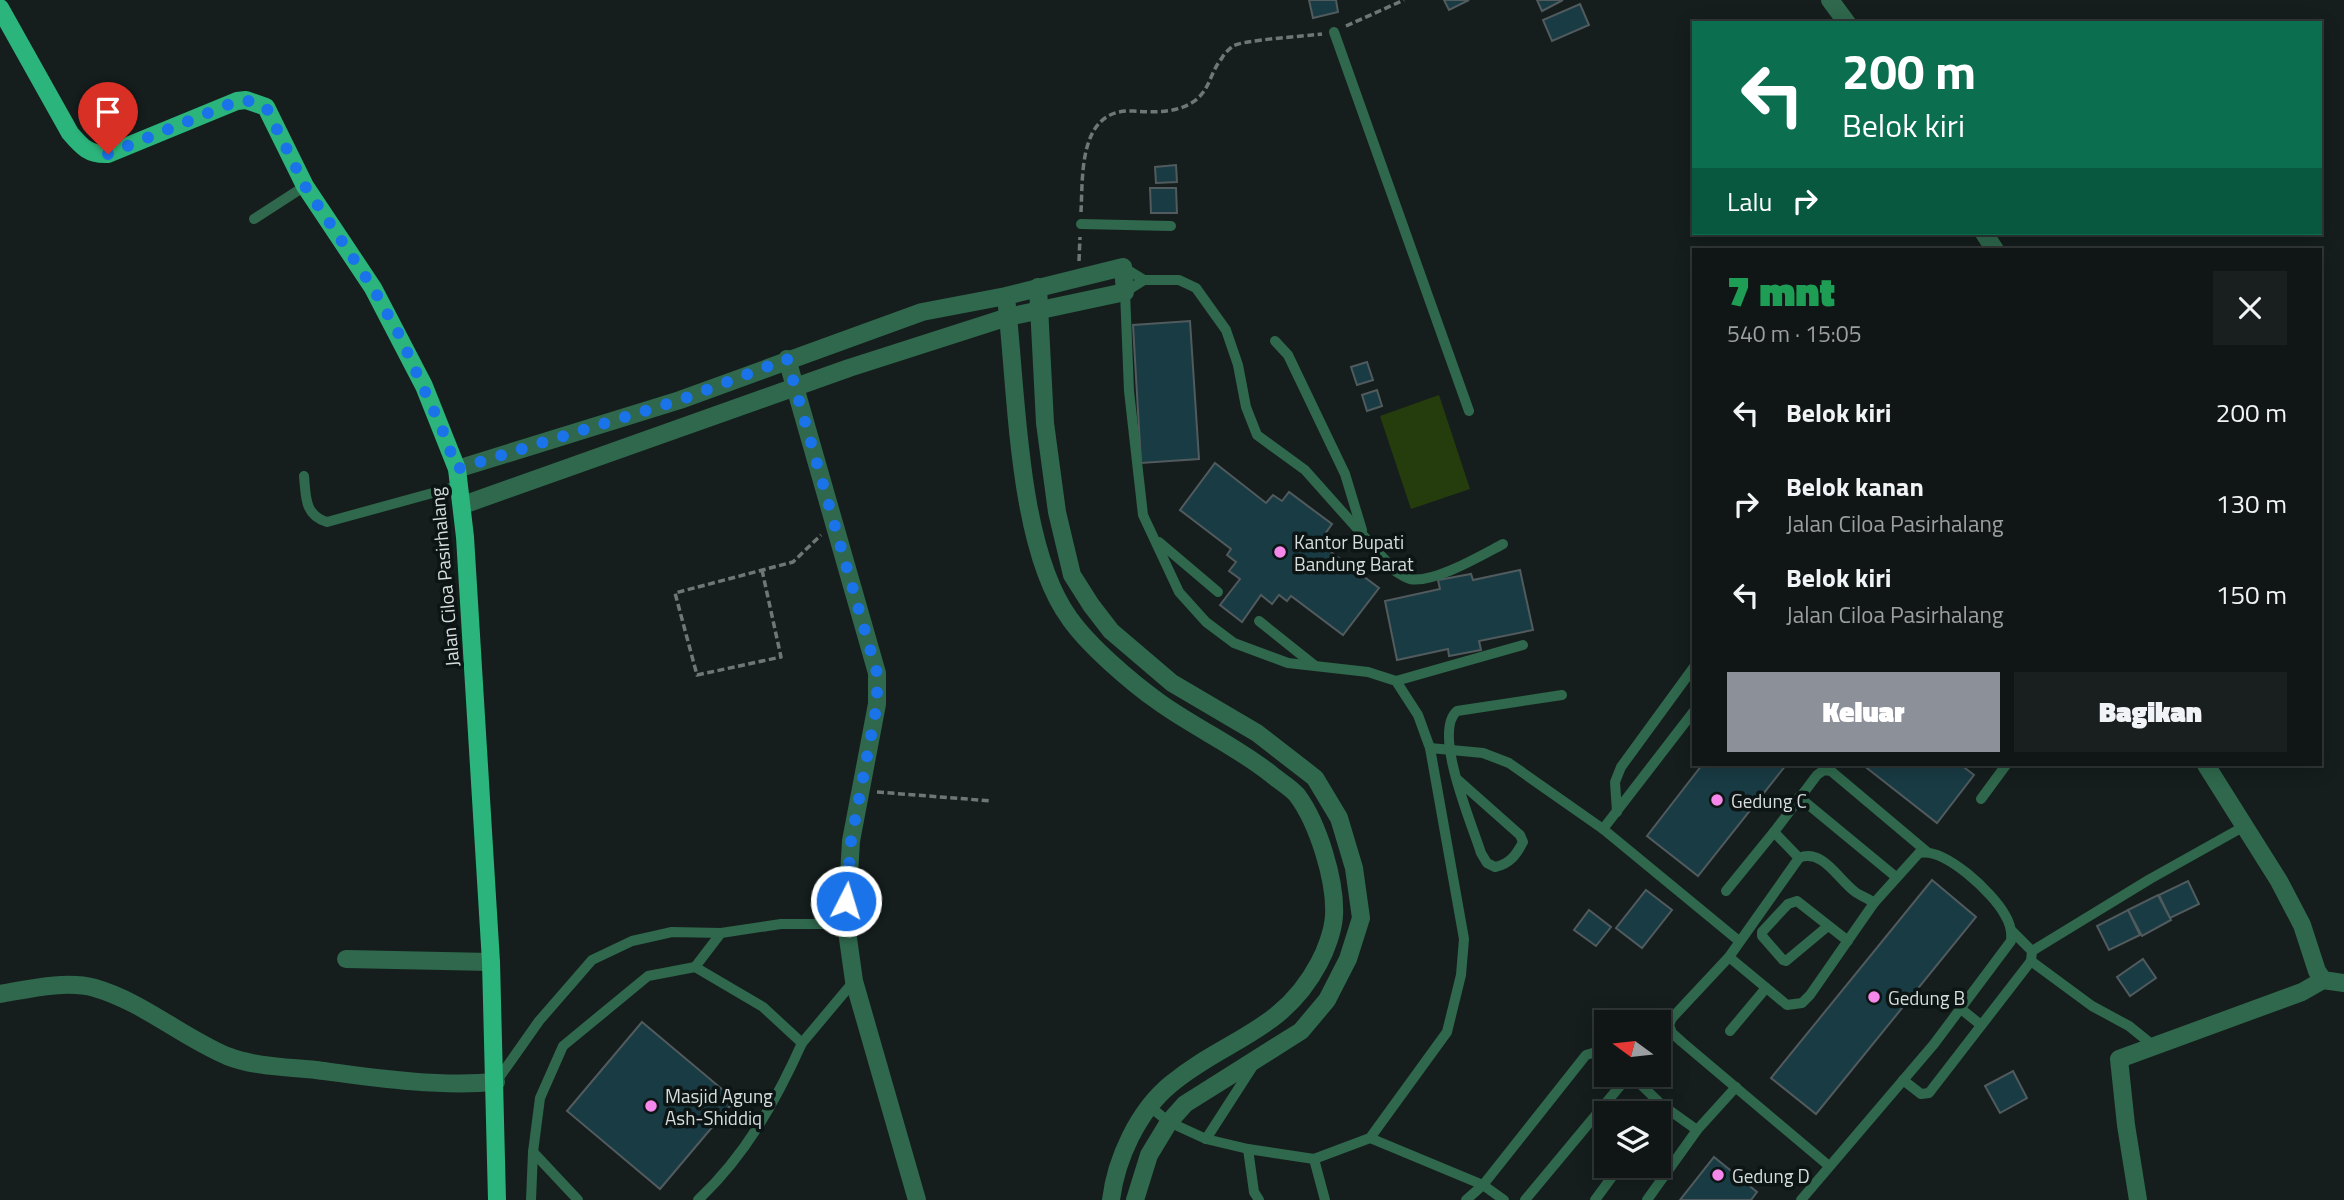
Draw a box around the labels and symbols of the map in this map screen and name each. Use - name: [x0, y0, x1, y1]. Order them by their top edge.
- pin: [78, 82, 138, 154]
- street label: Jalan Ciloa Pasirhalang: [422, 486, 466, 668]
- place label: Kantor Bupati Bandung Barat: [1294, 527, 1414, 578]
- marker: Kantor Bupati Bandung Barat: [1272, 544, 1288, 560]
- place label: Gedung C: [1731, 786, 1807, 815]
- marker: Gedung C: [1709, 792, 1725, 808]
- position arrow: [809, 864, 883, 938]
- place label: Gedung B: [1888, 983, 1965, 1012]
- marker: Gedung B: [1866, 989, 1882, 1005]
- north arrow: [1594, 1010, 1671, 1087]
- place label: Masjid Agung Ash-Shiddiq: [665, 1081, 773, 1132]
- marker: Masjid Agung Ash-Shiddiq: [643, 1098, 659, 1114]
- place label: Gedung D: [1732, 1161, 1810, 1190]
- marker: Gedung D: [1710, 1167, 1726, 1183]

